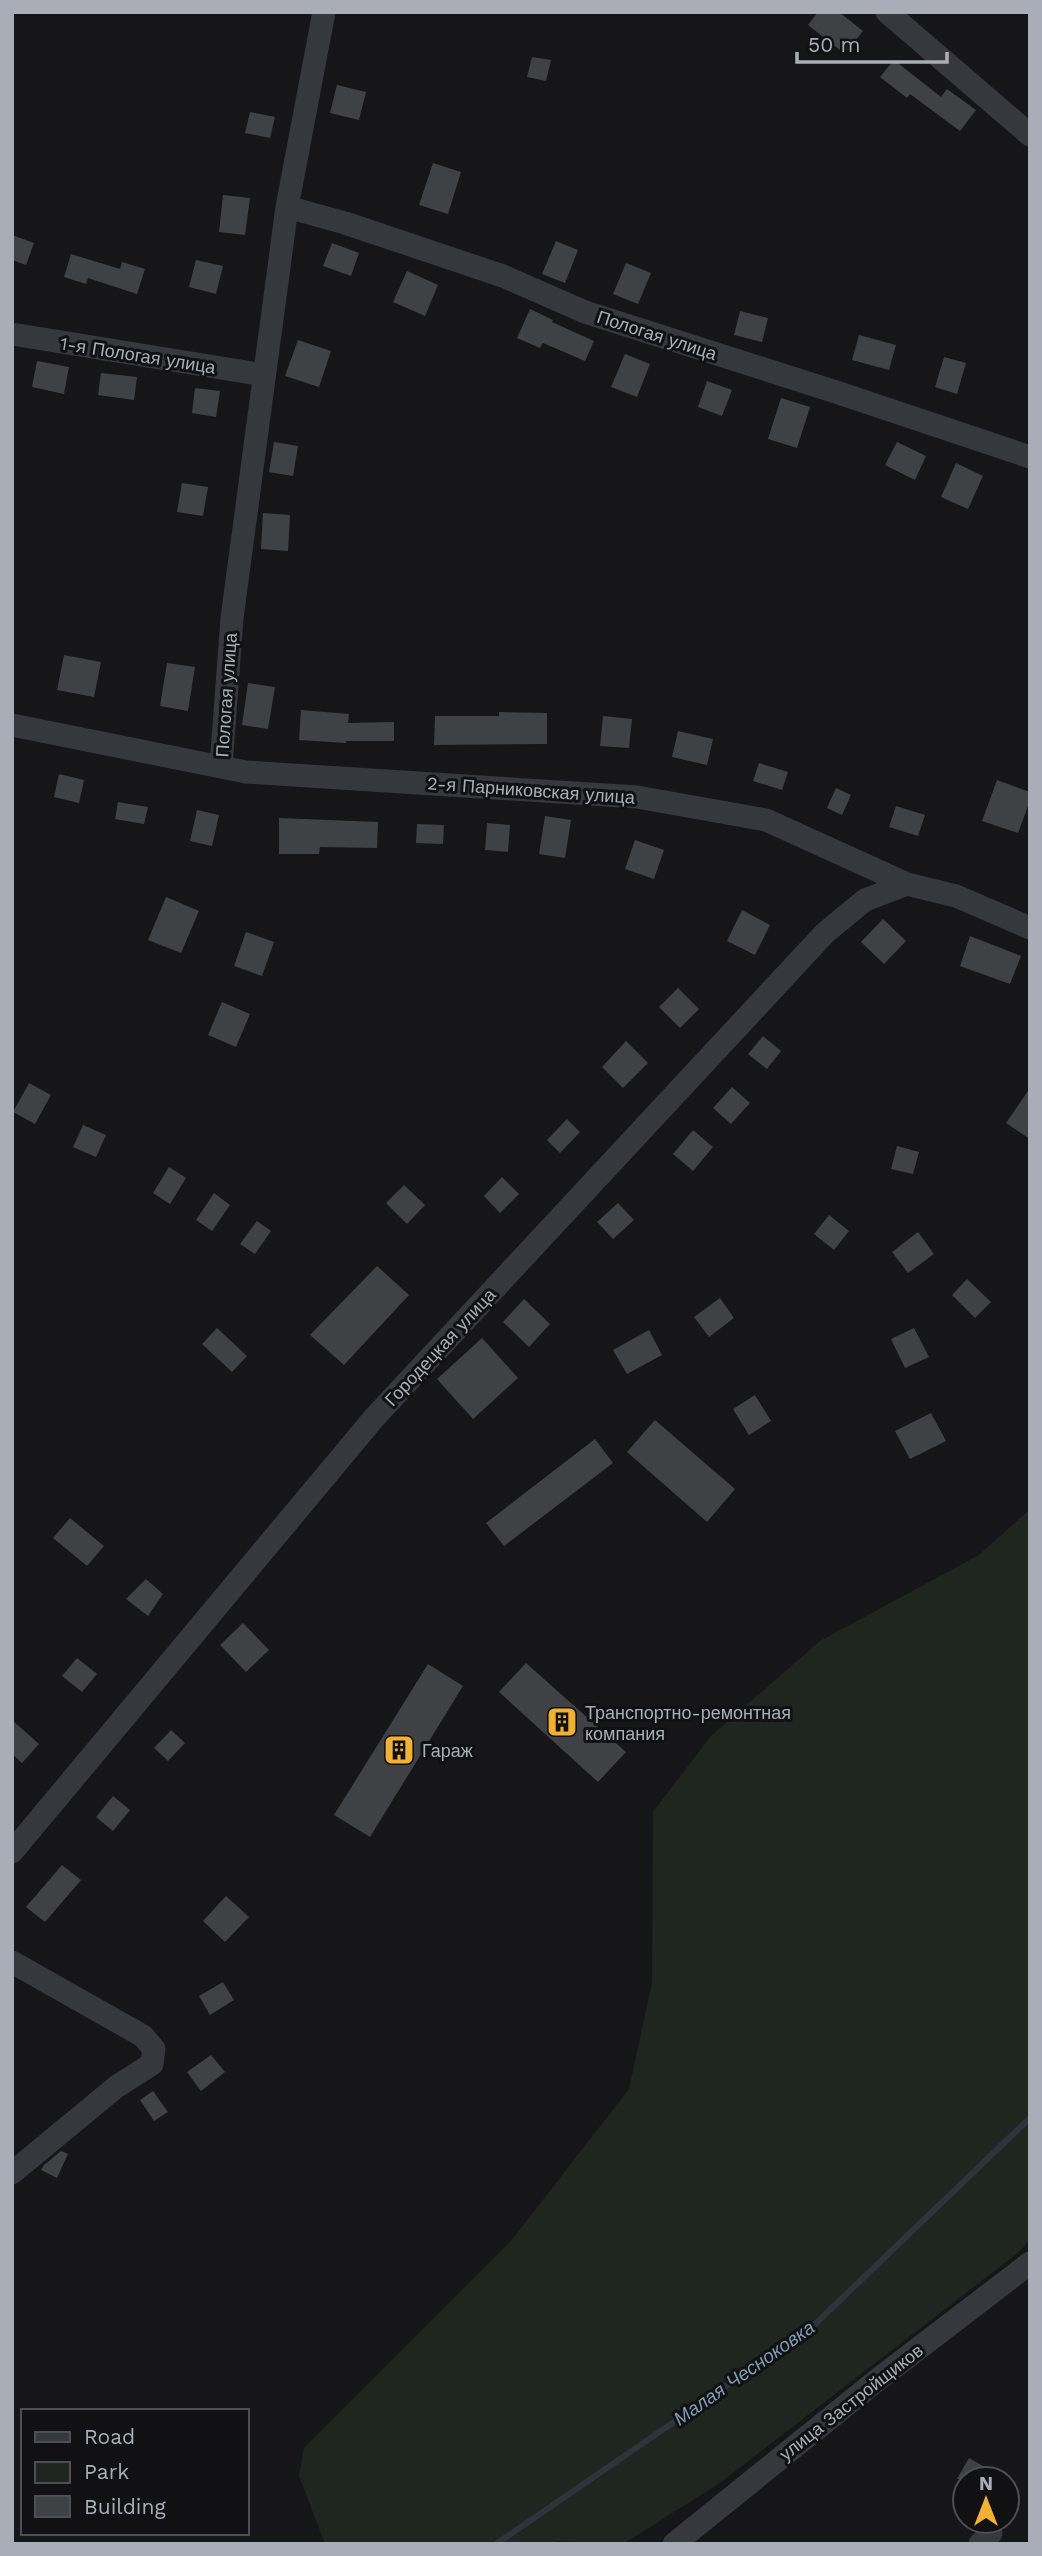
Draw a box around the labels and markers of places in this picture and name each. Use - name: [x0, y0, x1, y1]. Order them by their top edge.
- place label: Транспортно-ремонтная компания: [585, 1702, 791, 1744]
- building icon: Транспортно-ремонтная компания: [545, 1705, 579, 1739]
- building icon: Гараж: [382, 1733, 416, 1767]
- place label: Гараж: [422, 1740, 473, 1761]

